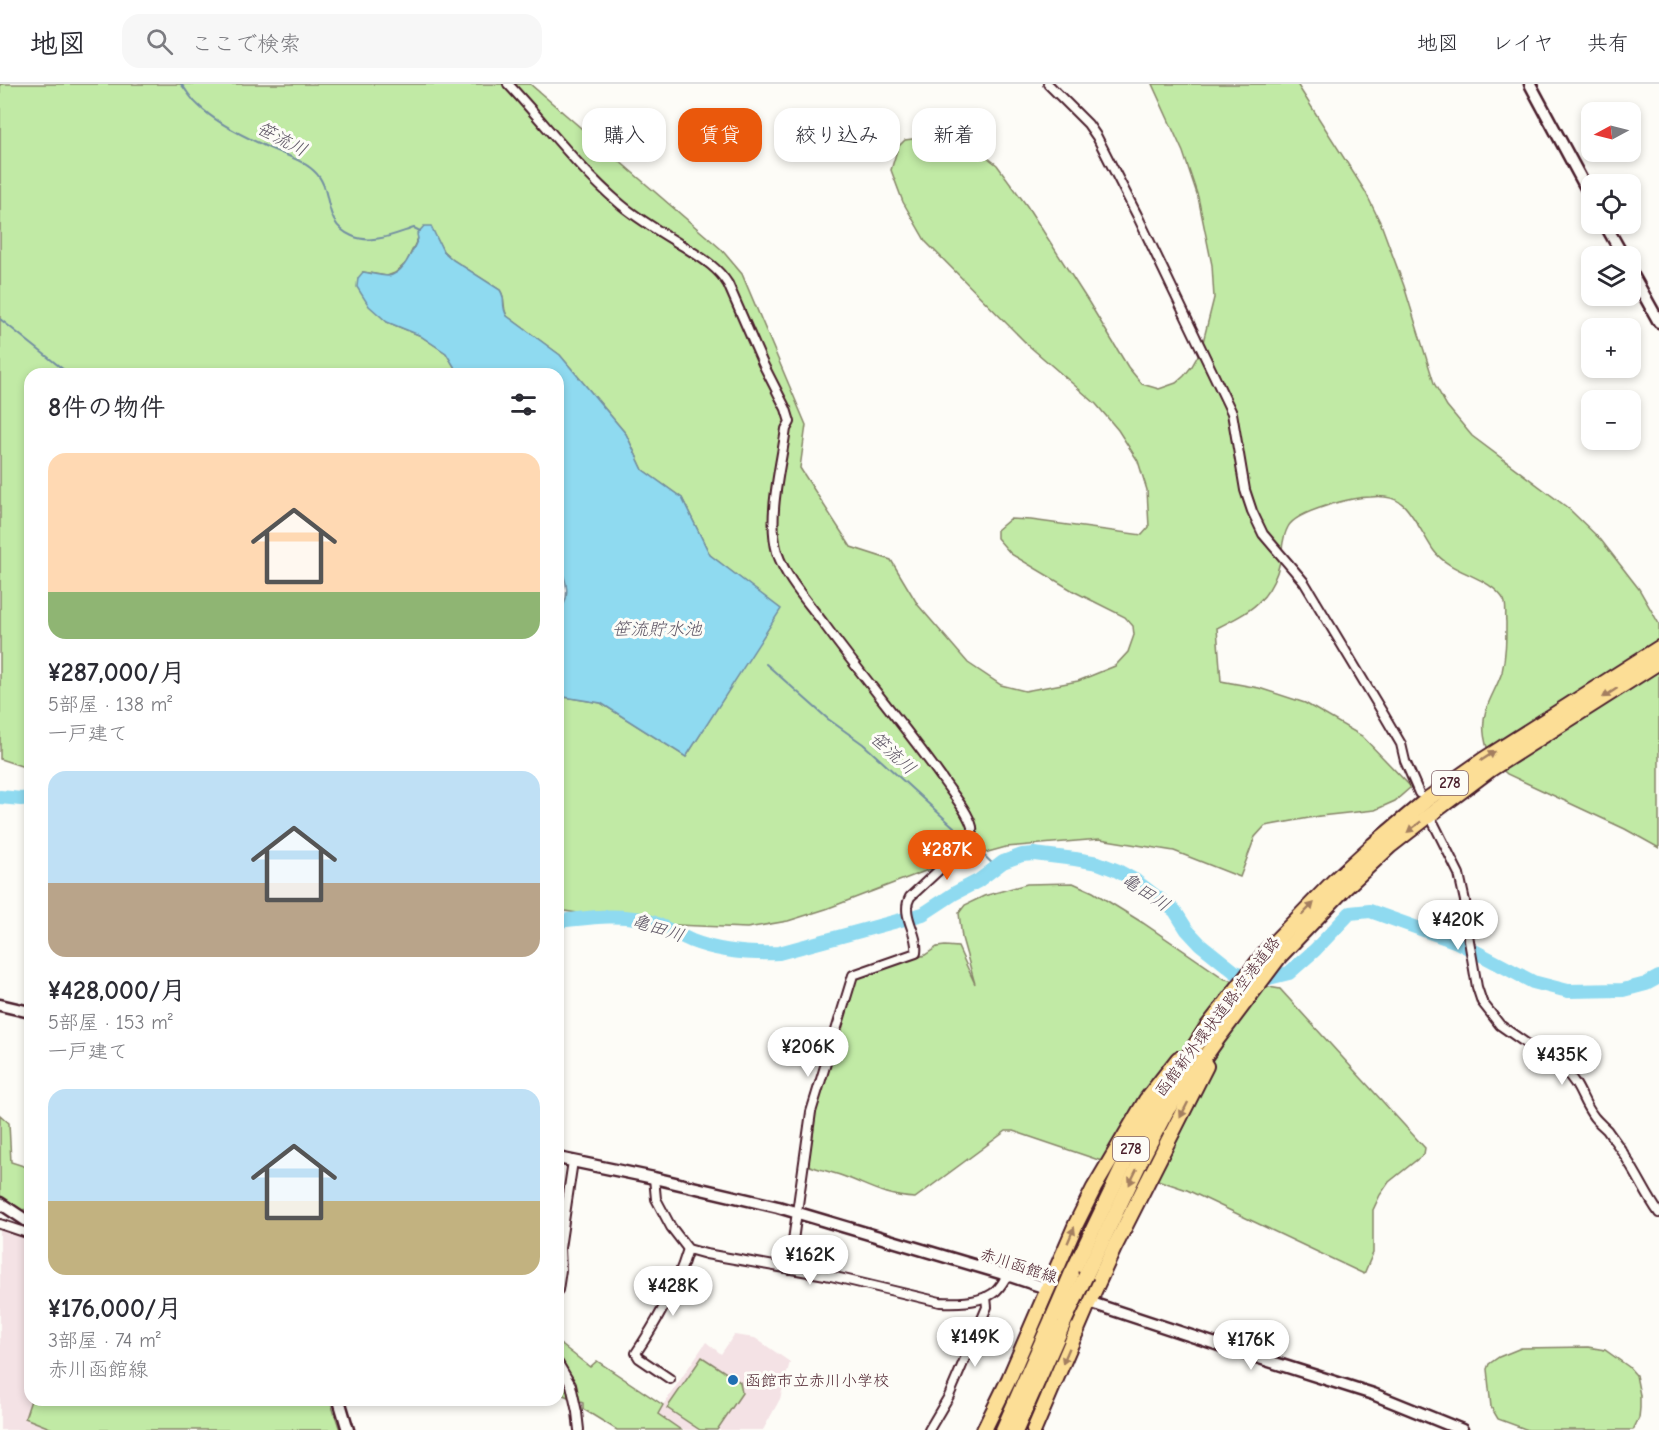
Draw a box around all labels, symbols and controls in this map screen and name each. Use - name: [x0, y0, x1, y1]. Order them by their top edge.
- search box: [122, 14, 542, 68]
- icon: search: [143, 25, 176, 58]
- text: 地図: [30, 28, 86, 60]
- text: ここで検索: [191, 31, 301, 57]
- text: 地図: [1417, 31, 1459, 55]
- text: レイヤ: [1492, 31, 1554, 55]
- text: 共有: [1587, 31, 1629, 55]
- north arrow: [1581, 102, 1641, 162]
- map controls: [1581, 102, 1641, 450]
- chip: 購入: [582, 108, 666, 162]
- chip: 賃貸: [678, 108, 762, 162]
- chip: 絞り込み: [774, 108, 900, 162]
- chip: 新着: [912, 108, 996, 162]
- water label: 笹流川: [253, 118, 311, 161]
- button: locate: [1581, 174, 1641, 234]
- button: layers: [1581, 246, 1641, 306]
- button: +: [1581, 318, 1641, 378]
- icon: filters: [507, 388, 540, 421]
- button: −: [1581, 390, 1641, 450]
- text: 8件の物件: [48, 393, 165, 423]
- icon: home: [240, 492, 348, 600]
- water label: 笹流貯水池: [612, 619, 703, 640]
- text: ¥287,000/月: [48, 658, 186, 688]
- one-way arrow: [1602, 687, 1618, 698]
- text: 5部屋 · 138 m²: [48, 693, 172, 716]
- text: 一戸建て: [48, 722, 128, 745]
- water label: 笹流川: [866, 728, 920, 779]
- one-way arrow: [1480, 751, 1497, 762]
- road number: 278: [1432, 771, 1468, 795]
- icon: home: [240, 810, 348, 918]
- one-way arrow: [1407, 820, 1422, 832]
- pin: ¥287K: [905, 830, 989, 881]
- text: ¥287K: [922, 838, 972, 861]
- water label: 亀田川: [1117, 869, 1174, 916]
- pin: ¥420K: [1416, 900, 1500, 951]
- one-way arrow: [1300, 902, 1314, 916]
- text: ¥420K: [1432, 908, 1484, 931]
- water label: 亀田川: [629, 910, 687, 947]
- street label: 函館新外環状道路;空港道路: [1152, 933, 1284, 1100]
- text: ¥428,000/月: [48, 976, 186, 1006]
- text: 5部屋 · 153 m²: [48, 1011, 173, 1034]
- pin: ¥206K: [766, 1027, 850, 1078]
- text: ¥206K: [782, 1035, 834, 1058]
- pin: ¥435K: [1520, 1035, 1604, 1086]
- text: 一戸建て: [48, 1040, 128, 1063]
- text: ¥435K: [1537, 1043, 1587, 1066]
- one-way arrow: [1179, 1102, 1189, 1119]
- icon: home: [240, 1128, 348, 1236]
- road number: 278: [1113, 1137, 1149, 1161]
- one-way arrow: [1128, 1169, 1137, 1186]
- one-way arrow: [1066, 1226, 1076, 1244]
- pin: ¥162K: [768, 1235, 852, 1286]
- text: ¥162K: [785, 1243, 835, 1266]
- street label: 赤川函館線: [978, 1245, 1060, 1287]
- pin: ¥428K: [631, 1266, 715, 1317]
- text: ¥428K: [648, 1274, 698, 1297]
- text: ¥176,000/月: [48, 1294, 182, 1324]
- pin: ¥149K: [933, 1317, 1017, 1368]
- pin: ¥176K: [1209, 1320, 1293, 1371]
- text: ¥149K: [951, 1325, 999, 1348]
- text: ¥176K: [1227, 1328, 1275, 1351]
- text: 3部屋 · 74 m²: [48, 1329, 161, 1352]
- one-way arrow: [1061, 1347, 1070, 1365]
- text: 赤川函館線: [48, 1358, 148, 1381]
- place label: 函館市立赤川小学校: [745, 1372, 889, 1390]
- marker: 函館市立赤川小学校: [726, 1373, 740, 1387]

